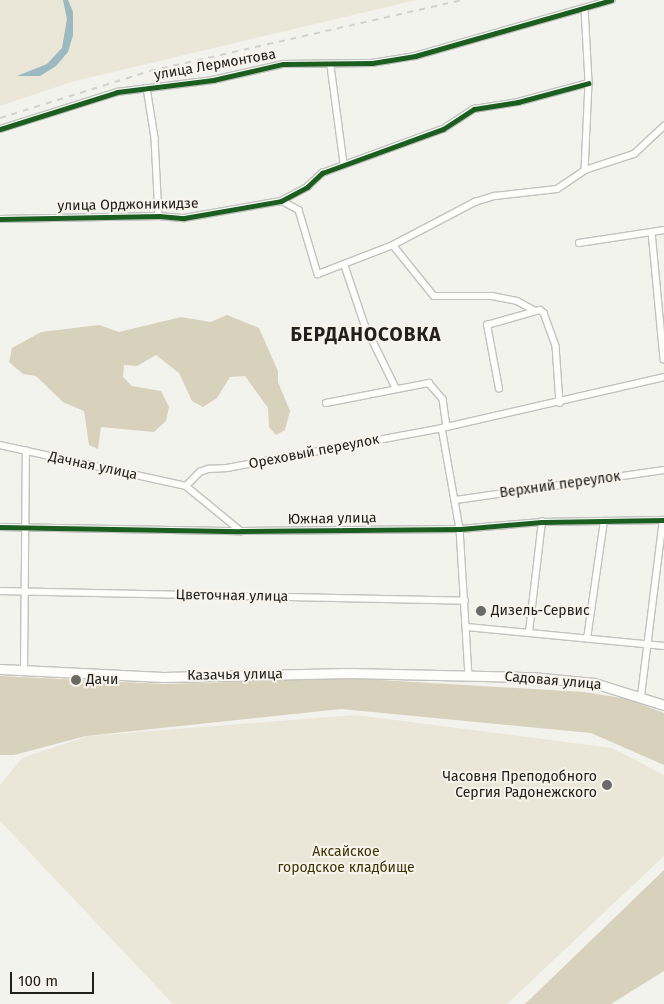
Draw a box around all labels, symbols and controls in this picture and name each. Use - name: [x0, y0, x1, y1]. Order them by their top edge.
- street label: улица Лермонтова: [153, 46, 277, 84]
- street label: улица Орджоникидзе: [57, 195, 199, 215]
- district label: БЕРДАНОСОВКА: [289, 324, 443, 346]
- street label: Ореховый переулок: [247, 431, 381, 473]
- street label: Дачная улица: [47, 448, 139, 484]
- street label: Верхний переулок: [498, 468, 622, 502]
- street label: Южная улица: [287, 510, 377, 528]
- street label: Цветочная улица: [176, 587, 288, 605]
- place label: Дизель-Сервис: [491, 603, 590, 619]
- marker: Дизель-Сервис: [475, 605, 487, 617]
- street label: Казачья улица: [187, 666, 283, 684]
- street label: Садовая улица: [504, 668, 602, 694]
- place label: Дачи: [86, 672, 118, 688]
- marker: Дачи: [70, 674, 82, 686]
- place label: Часовня Преподобного Сергия Радонежского: [443, 769, 597, 802]
- marker: Часовня Преподобного Сергия Радонежского: [601, 779, 613, 791]
- park label: Аксайское городское кладбище: [277, 844, 415, 876]
- scale bar: [12, 962, 96, 994]
- text: 100 m: [18, 972, 58, 990]

